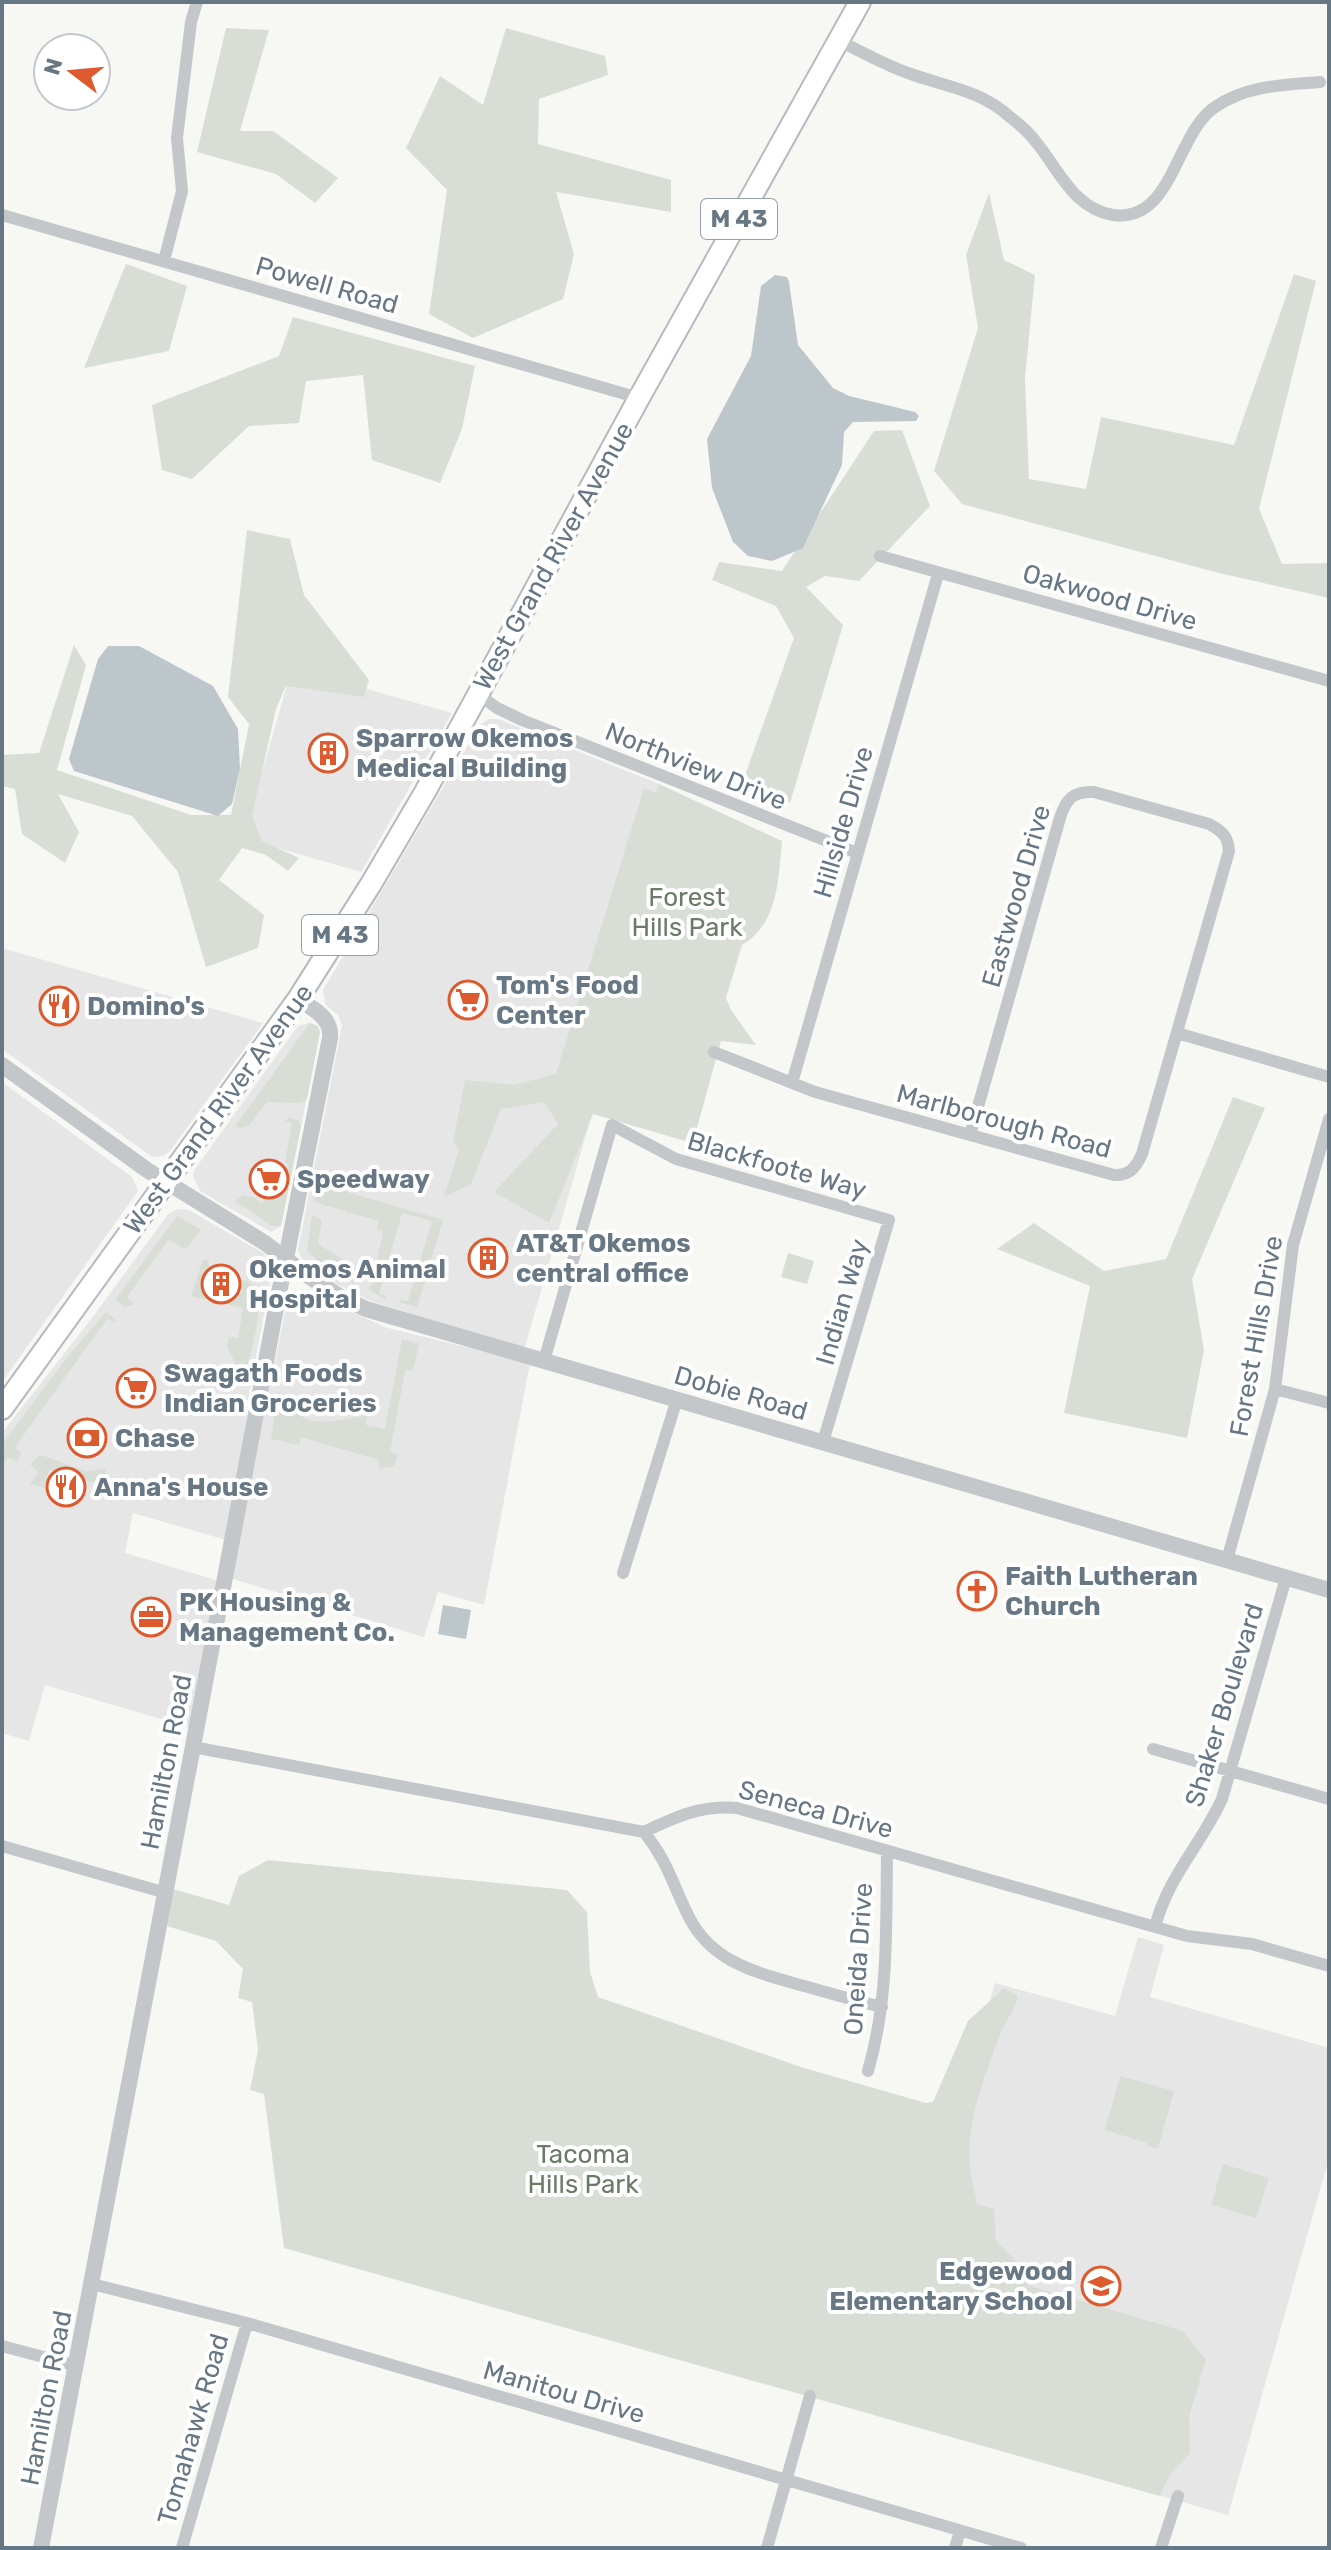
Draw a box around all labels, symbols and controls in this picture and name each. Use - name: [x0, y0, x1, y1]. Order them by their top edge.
- north arrow: [32, 32, 112, 112]
- text: N: [38, 55, 68, 78]
- road number: M 43: [701, 199, 777, 239]
- street label: Powell Road: [252, 250, 402, 321]
- street label: West Grand River Avenue: [467, 417, 640, 696]
- street label: Oakwood Drive: [1019, 558, 1201, 637]
- street label: Northview Drive: [601, 716, 791, 817]
- place label: Sparrow Okemos Medical Building: [356, 723, 573, 784]
- building icon: Sparrow Okemos Medical Building: [307, 732, 349, 774]
- street label: Hillside Drive: [807, 743, 880, 901]
- street label: Eastwood Drive: [976, 801, 1057, 991]
- park label: Forest Hills Park: [631, 882, 743, 943]
- road number: M 43: [302, 915, 378, 955]
- place label: Tom's Food Center: [496, 970, 639, 1031]
- street label: West Grand River Avenue: [117, 978, 320, 1240]
- supermarket icon: Tom's Food Center: [447, 979, 489, 1021]
- restaurant icon: Domino's: [38, 985, 80, 1027]
- place label: Domino's: [87, 991, 205, 1022]
- street label: Marlborough Road: [893, 1078, 1115, 1165]
- street label: Blackfoote Way: [684, 1125, 870, 1206]
- supermarket icon: Speedway: [248, 1158, 290, 1200]
- place label: Speedway: [297, 1164, 430, 1195]
- place label: AT&T Okemos central office: [516, 1228, 691, 1289]
- street label: Forest Hills Drive: [1224, 1233, 1289, 1439]
- street label: Indian Way: [810, 1236, 875, 1369]
- building icon: AT&T Okemos central office: [467, 1237, 509, 1279]
- place label: Okemos Animal Hospital: [249, 1254, 446, 1315]
- building icon: Okemos Animal Hospital: [200, 1263, 242, 1305]
- place label: Swagath Foods Indian Groceries: [164, 1358, 377, 1419]
- street label: Dobie Road: [671, 1360, 811, 1427]
- supermarket icon: Swagath Foods Indian Groceries: [115, 1367, 157, 1409]
- bank icon: Chase: [66, 1417, 108, 1459]
- place label: Chase: [115, 1423, 195, 1454]
- restaurant icon: Anna's House: [45, 1466, 87, 1508]
- place label: Anna's House: [94, 1472, 268, 1503]
- place label: Faith Lutheran Church: [1005, 1561, 1198, 1622]
- church icon: Faith Lutheran Church: [956, 1570, 998, 1612]
- place label: PK Housing & Management Co.: [179, 1587, 395, 1648]
- office icon: PK Housing & Management Co.: [130, 1596, 172, 1638]
- street label: Shaker Boulevard: [1179, 1600, 1270, 1811]
- street label: Hamilton Road: [134, 1672, 199, 1852]
- street label: Seneca Drive: [735, 1774, 897, 1845]
- street label: Oneida Drive: [838, 1882, 879, 2036]
- park label: Tacoma Hills Park: [527, 2139, 639, 2200]
- place label: Edgewood Elementary School: [829, 2256, 1073, 2317]
- school or university icon: Edgewood Elementary School: [1080, 2265, 1122, 2307]
- street label: Hamilton Road: [14, 2308, 79, 2488]
- street label: Tomahawk Road: [151, 2330, 236, 2528]
- street label: Manitou Drive: [479, 2355, 648, 2430]

